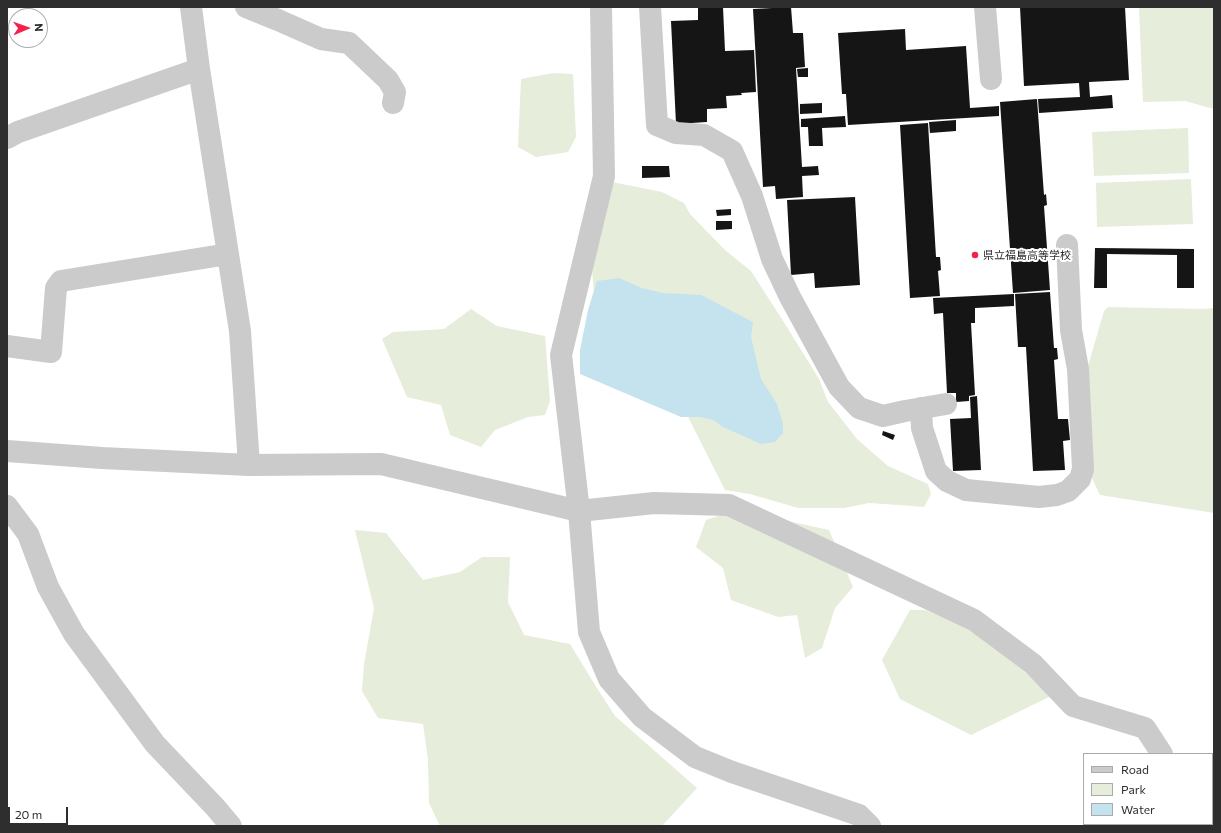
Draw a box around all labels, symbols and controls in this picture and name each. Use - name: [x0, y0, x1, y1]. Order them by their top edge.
- north arrow: [8, 8, 48, 48]
- text: N: [33, 23, 46, 32]
- place label: 県立福島高等学校: [983, 248, 1071, 262]
- marker: 県立福島高等学校: [970, 250, 980, 260]
- legend: [1083, 753, 1213, 825]
- text: Road: [1121, 762, 1149, 776]
- text: Park: [1121, 782, 1146, 796]
- scale bar: [10, 799, 70, 825]
- text: Water: [1121, 802, 1155, 816]
- text: 20 m: [15, 807, 42, 821]

